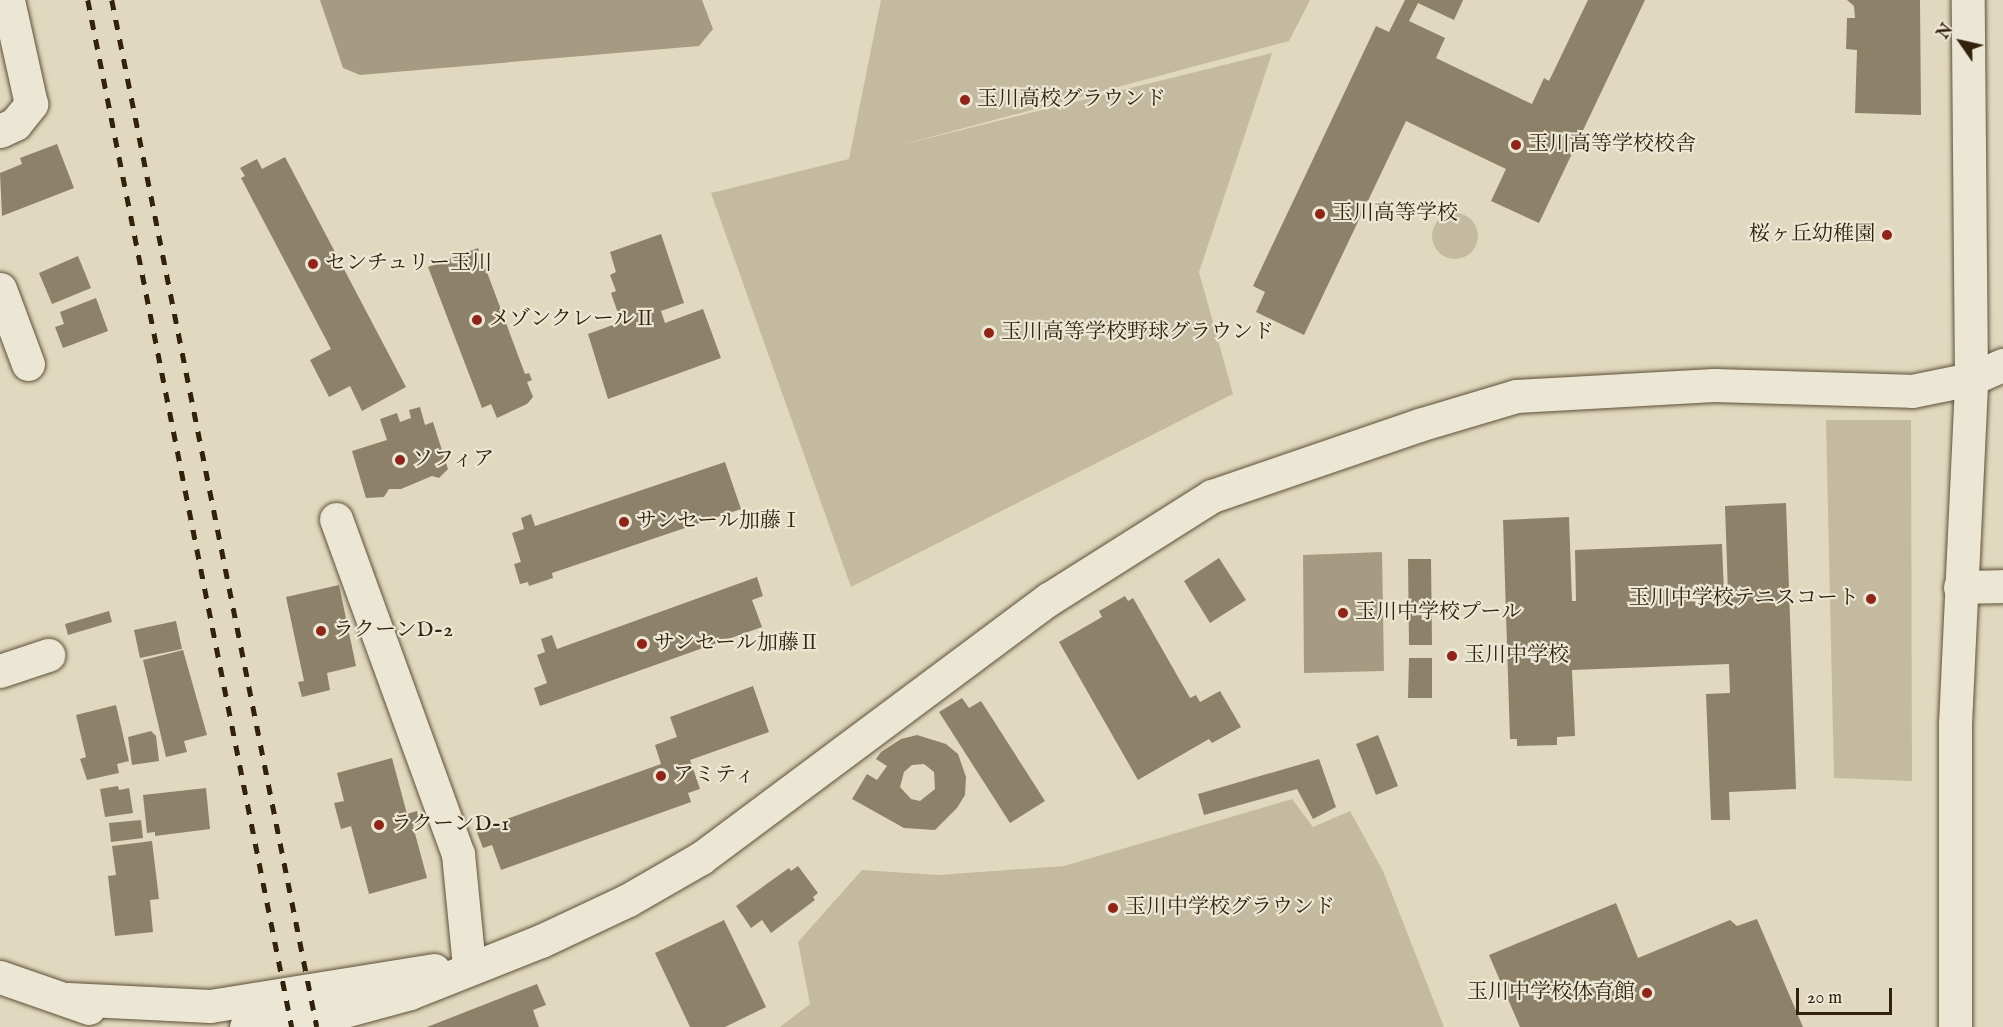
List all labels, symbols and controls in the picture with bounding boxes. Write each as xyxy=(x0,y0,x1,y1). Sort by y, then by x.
north arrow xyxy=(1931,12,1991,72)
text: N xyxy=(1934,21,1958,43)
place label: 玉川高校グラウンド xyxy=(977,87,1166,113)
marker: 玉川高校グラウンド xyxy=(958,93,972,107)
place label: 玉川高等学校校舎 xyxy=(1528,132,1696,158)
marker: 玉川高等学校校舎 xyxy=(1509,138,1523,152)
place label: 玉川高等学校 xyxy=(1332,201,1458,227)
marker: 玉川高等学校 xyxy=(1313,207,1327,221)
place label: 桜ヶ丘幼稚園 xyxy=(1749,222,1875,248)
marker: 桜ヶ丘幼稚園 xyxy=(1880,228,1894,242)
place label: センチュリー玉川 xyxy=(325,251,493,277)
marker: センチュリー玉川 xyxy=(306,257,320,271)
place label: メゾンクレールⅡ xyxy=(489,307,657,333)
marker: メゾンクレールⅡ xyxy=(470,313,484,327)
place label: 玉川高等学校野球グラウンド xyxy=(1001,320,1274,346)
marker: 玉川高等学校野球グラウンド xyxy=(982,326,996,340)
place label: ソフィア xyxy=(412,447,496,473)
marker: ソフィア xyxy=(393,453,407,467)
place label: サンセール加藤Ⅰ xyxy=(636,509,803,535)
marker: サンセール加藤Ⅰ xyxy=(617,515,631,529)
place label: 玉川中学校テニスコート xyxy=(1628,586,1859,612)
marker: 玉川中学校テニスコート xyxy=(1864,592,1878,606)
place label: 玉川中学校プール xyxy=(1355,600,1522,626)
marker: 玉川中学校プール xyxy=(1336,606,1350,620)
place label: ラクーンD-2 xyxy=(333,618,453,644)
marker: ラクーンD-2 xyxy=(314,624,328,638)
place label: サンセール加藤Ⅱ xyxy=(654,631,821,657)
marker: サンセール加藤Ⅱ xyxy=(635,637,649,651)
place label: 玉川中学校 xyxy=(1464,643,1569,669)
marker: 玉川中学校 xyxy=(1445,649,1459,663)
place label: アミティ xyxy=(673,763,757,789)
marker: アミティ xyxy=(654,769,668,783)
place label: ラクーンD-1 xyxy=(391,812,509,838)
marker: ラクーンD-1 xyxy=(372,818,386,832)
place label: 玉川中学校グラウンド xyxy=(1125,895,1335,921)
marker: 玉川中学校グラウンド xyxy=(1106,901,1120,915)
scale bar xyxy=(1799,976,1895,1014)
place label: 玉川中学校体育館 xyxy=(1467,980,1635,1006)
marker: 玉川中学校体育館 xyxy=(1640,986,1654,1000)
text: 20 m xyxy=(1807,987,1842,1010)

